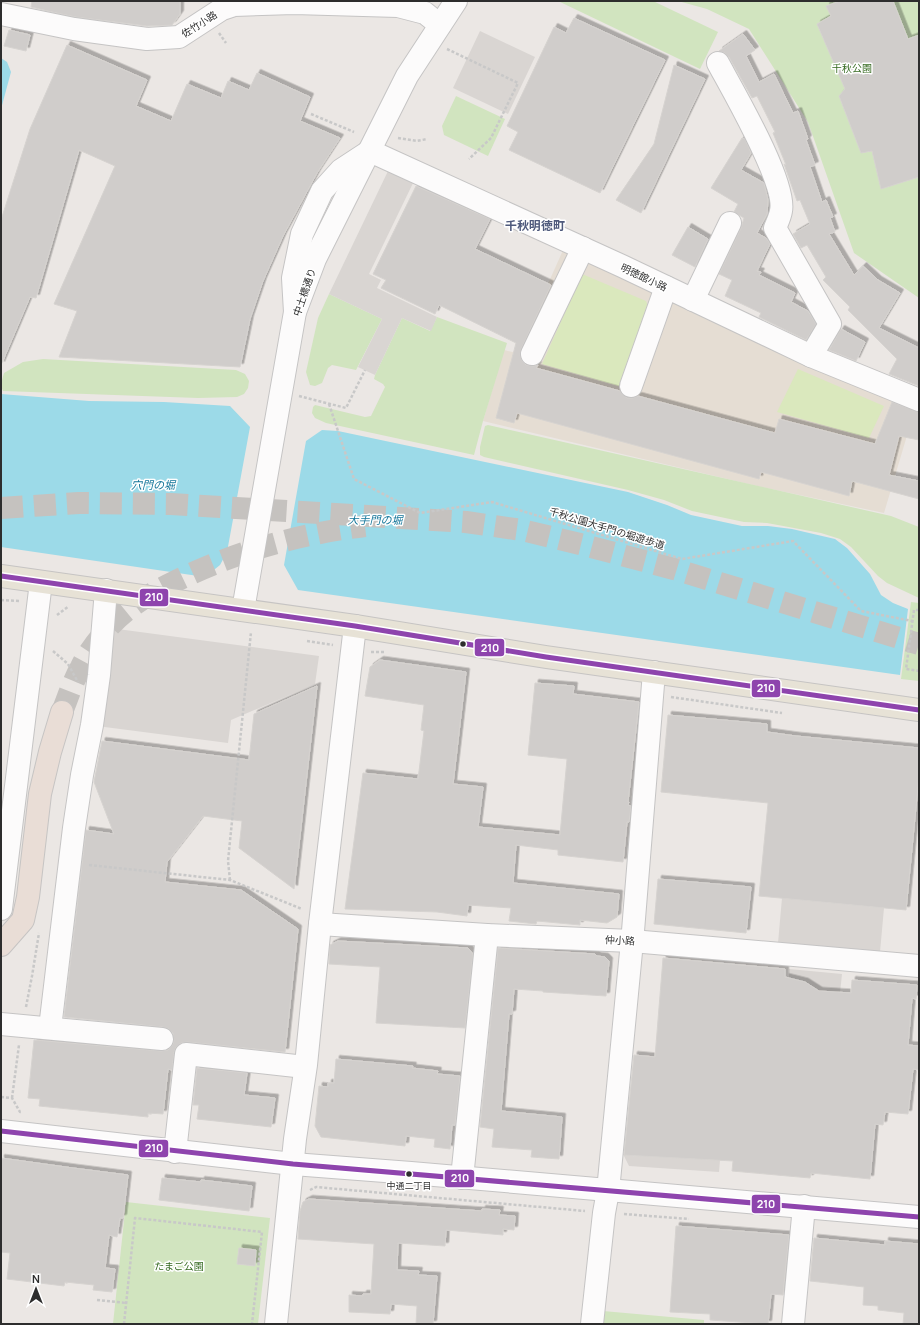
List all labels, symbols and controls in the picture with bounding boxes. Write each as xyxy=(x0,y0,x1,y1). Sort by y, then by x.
street label: 佐竹小路 xyxy=(178,7,220,41)
park label: 千秋公園 xyxy=(832,61,872,75)
district label: 千秋明徳町 xyxy=(505,217,565,234)
street label: 明徳館小路 xyxy=(618,260,670,294)
street label: 中土橋通り xyxy=(289,266,319,318)
water label: 穴門の堀 xyxy=(131,477,177,492)
street label: 千秋公園大手門の堀遊歩道 xyxy=(548,504,666,552)
water label: 大手門の堀 xyxy=(348,512,404,527)
line badge: 210 xyxy=(139,588,169,607)
text: 210 xyxy=(145,589,163,604)
line badge: 210 xyxy=(474,638,505,657)
unlabelled marker xyxy=(458,639,468,649)
text: 210 xyxy=(481,640,499,655)
line badge: 210 xyxy=(751,679,781,698)
text: 210 xyxy=(757,680,775,695)
street label: 仲小路 xyxy=(605,932,635,948)
line badge: 210 xyxy=(138,1139,169,1158)
text: 210 xyxy=(145,1140,163,1155)
marker: 中通二丁目 xyxy=(404,1169,414,1179)
line badge: 210 xyxy=(444,1169,475,1188)
text: 210 xyxy=(451,1170,469,1185)
place label: 中通二丁目 xyxy=(386,1179,432,1192)
line badge: 210 xyxy=(751,1194,781,1214)
text: 210 xyxy=(757,1196,775,1211)
park label: たまご公園 xyxy=(154,1259,204,1273)
north arrow xyxy=(16,1269,56,1309)
text: N xyxy=(32,1271,40,1286)

